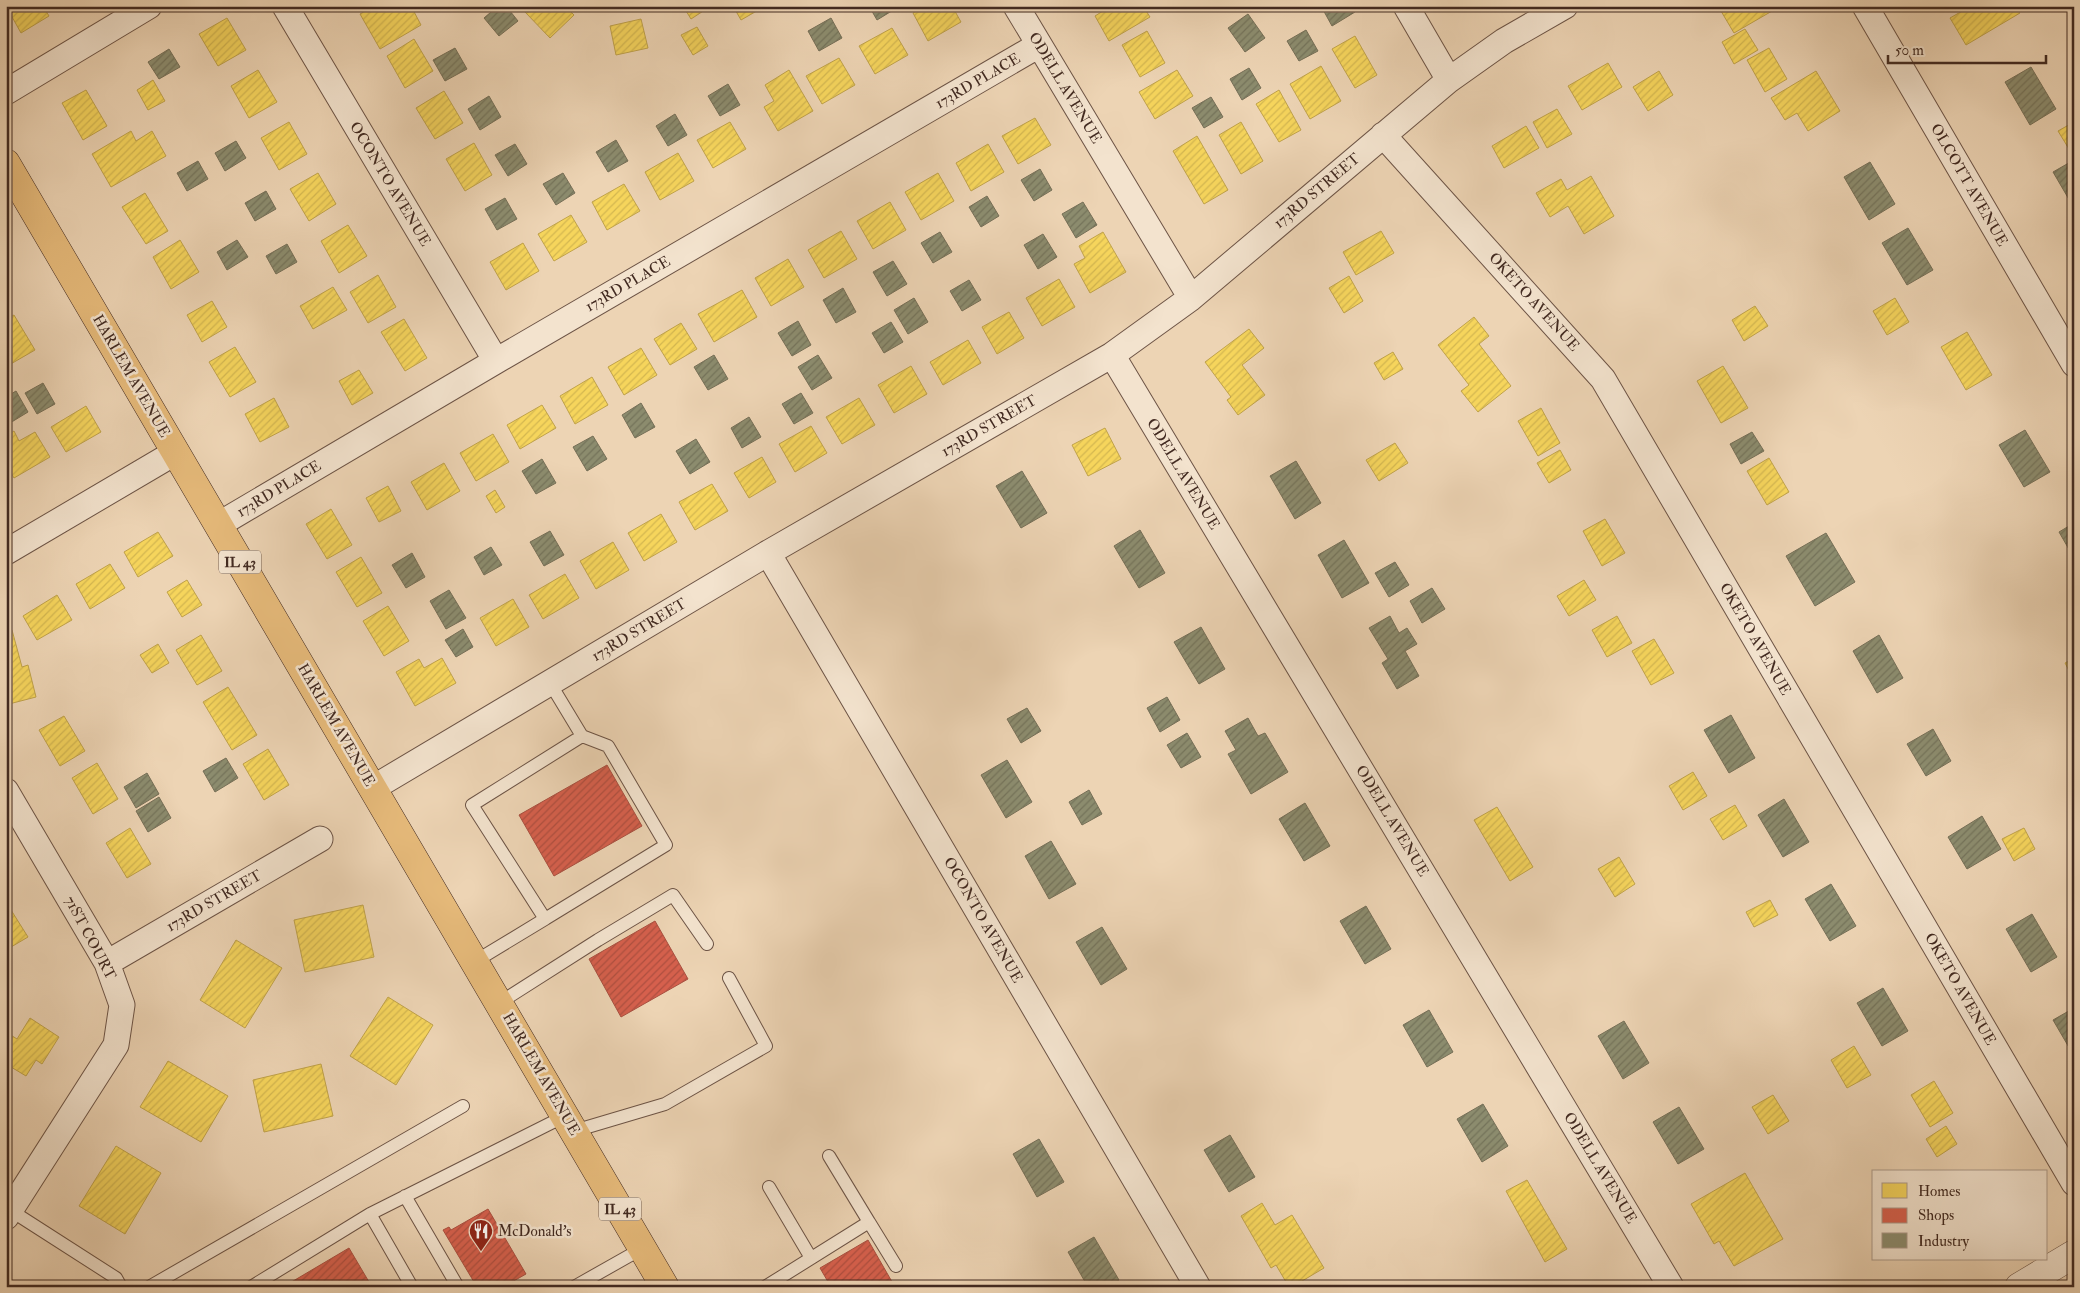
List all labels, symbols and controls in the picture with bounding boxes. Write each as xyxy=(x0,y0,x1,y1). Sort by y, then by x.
street label: ODELL AVENUE xyxy=(1024,29,1106,147)
scale bar xyxy=(1888,32,2045,64)
text: 50 m xyxy=(1895,41,1924,60)
street label: 173RD PLACE xyxy=(932,49,1024,113)
street label: OCONTO AVENUE xyxy=(345,118,435,250)
street label: OLCOTT AVENUE xyxy=(1926,120,2012,250)
street label: 173RD STREET xyxy=(1270,149,1364,233)
street label: OKETO AVENUE xyxy=(1485,249,1584,356)
street label: 173RD PLACE xyxy=(582,252,674,316)
street label: HARLEM AVENUE xyxy=(88,311,174,441)
street label: 173RD STREET xyxy=(938,391,1040,461)
street label: ODELL AVENUE xyxy=(1142,415,1224,533)
street label: 173RD PLACE xyxy=(233,456,325,522)
road number: IL 43 xyxy=(219,550,261,574)
street label: OKETO AVENUE xyxy=(1715,579,1795,699)
street label: 173RD STREET xyxy=(588,594,690,666)
street label: HARLEM AVENUE xyxy=(293,660,379,790)
street label: ODELL AVENUE xyxy=(1351,762,1433,880)
street label: OCONTO AVENUE xyxy=(939,854,1027,986)
street label: 173RD STREET xyxy=(163,866,265,936)
street label: 71ST COURT xyxy=(60,893,120,983)
street label: OKETO AVENUE xyxy=(1920,929,2000,1049)
street label: HARLEM AVENUE xyxy=(498,1009,584,1139)
street label: ODELL AVENUE xyxy=(1559,1109,1641,1227)
legend xyxy=(1872,1170,2048,1260)
text: Homes xyxy=(1918,1182,1960,1201)
road number: IL 43 xyxy=(599,1198,641,1220)
text: Shops xyxy=(1918,1206,1954,1226)
restaurant icon: McDonald's xyxy=(468,1218,494,1252)
place label: McDonald's xyxy=(498,1222,571,1241)
text: Industry xyxy=(1918,1232,1969,1251)

